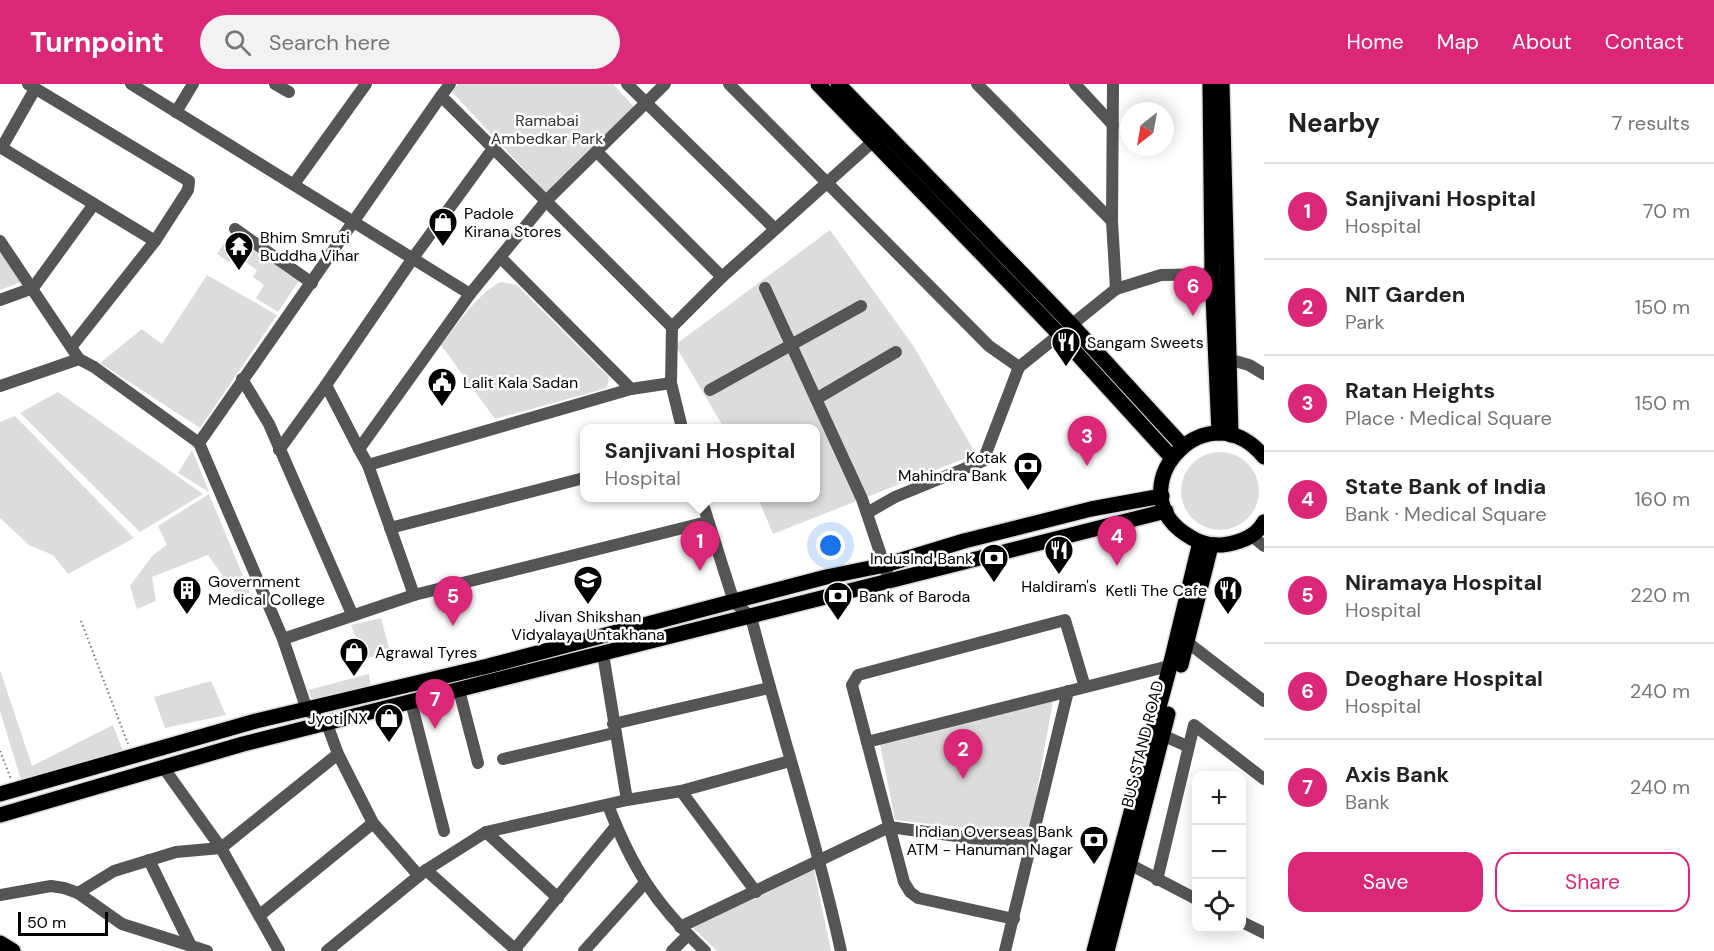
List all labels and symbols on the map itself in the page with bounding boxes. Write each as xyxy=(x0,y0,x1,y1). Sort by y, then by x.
north arrow xyxy=(1120,102,1174,156)
park label: Ramabai Ambedkar Park xyxy=(491,110,603,149)
place label: Padole Kirana Stores xyxy=(464,203,562,242)
shop icon: Padole Kirana Stores xyxy=(427,206,459,248)
place label: Bhim Smruti Buddha Vihar xyxy=(260,227,359,266)
temple icon: Bhim Smruti Buddha Vihar xyxy=(223,230,255,272)
pin: 6 xyxy=(1174,266,1212,316)
restaurant icon: Sangam Sweets xyxy=(1050,326,1082,368)
place label: Sangam Sweets xyxy=(1087,332,1204,353)
public building icon: Lalit Kala Sadan xyxy=(426,366,458,408)
place label: Lalit Kala Sadan xyxy=(463,372,578,393)
pin: 3 xyxy=(1068,416,1106,466)
place label: Kotak Mahindra Bank xyxy=(898,447,1007,486)
bank icon: Kotak Mahindra Bank xyxy=(1012,450,1044,492)
pin: 4 xyxy=(1098,516,1136,566)
pin: 1 xyxy=(680,522,720,571)
your location xyxy=(816,531,845,560)
restaurant icon: Haldiram's xyxy=(1043,534,1075,576)
bank icon: IndusInd Bank xyxy=(978,542,1010,584)
place label: IndusInd Bank xyxy=(870,548,973,569)
school or university icon: Jivan Shikshan Vidyalaya Untakhana xyxy=(572,564,604,606)
place label: Government Medical College xyxy=(208,571,325,610)
building icon: Government Medical College xyxy=(171,574,203,616)
restaurant icon: Ketli The Cafe xyxy=(1212,574,1244,616)
pin: 5 xyxy=(434,576,472,626)
place label: Haldiram's xyxy=(1021,576,1097,597)
bank icon: Bank of Baroda xyxy=(822,580,854,622)
place label: Ketli The Cafe xyxy=(1106,580,1207,601)
place label: Bank of Baroda xyxy=(859,586,970,607)
place label: Jivan Shikshan Vidyalaya Untakhana xyxy=(511,606,665,645)
shop icon: Agrawal Tyres xyxy=(338,636,370,678)
place label: Agrawal Tyres xyxy=(375,642,477,663)
street label: BUS STAND ROAD xyxy=(1117,678,1168,810)
pin: 7 xyxy=(416,680,454,729)
shop icon: Jyoti NX xyxy=(373,702,405,744)
place label: Jyoti NX xyxy=(308,708,368,729)
pin: 2 xyxy=(944,730,982,779)
place label: Indian Overseas Bank ATM - Hanuman Nagar xyxy=(906,821,1073,860)
bank icon: Indian Overseas Bank ATM - Hanuman Nagar xyxy=(1078,824,1110,866)
scale bar xyxy=(18,909,108,936)

